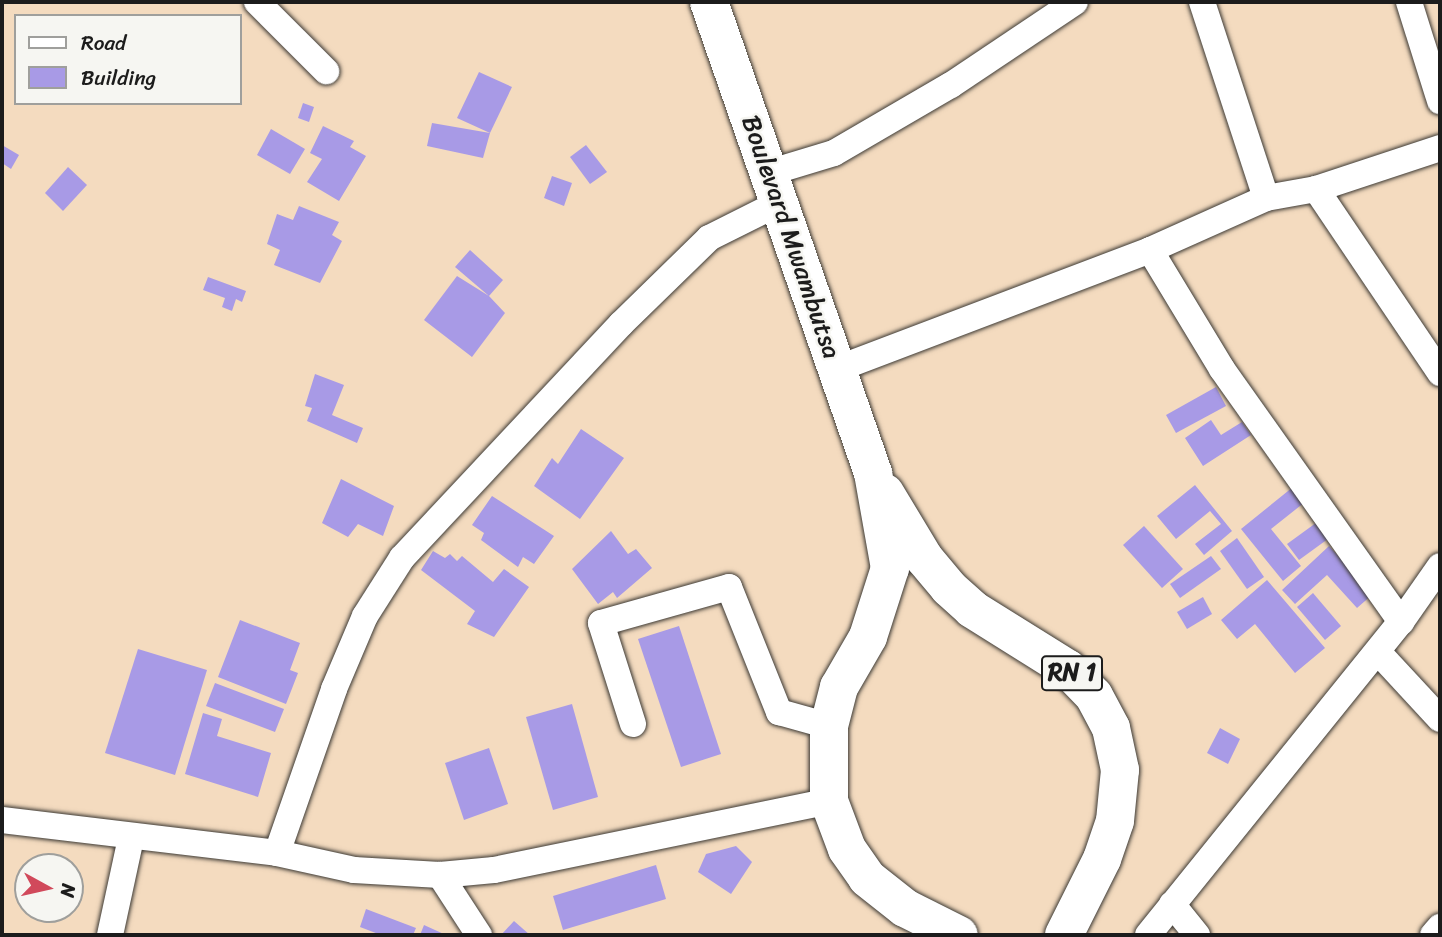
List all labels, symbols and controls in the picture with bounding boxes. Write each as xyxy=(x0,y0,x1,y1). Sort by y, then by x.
legend xyxy=(14,14,242,105)
text: Road xyxy=(81,24,126,62)
text: Building xyxy=(81,59,156,97)
street label: Boulevard Mwambutsa xyxy=(735,111,847,363)
road number: RN 1 xyxy=(1040,652,1104,694)
north arrow xyxy=(14,853,84,923)
text: N xyxy=(51,882,86,900)

